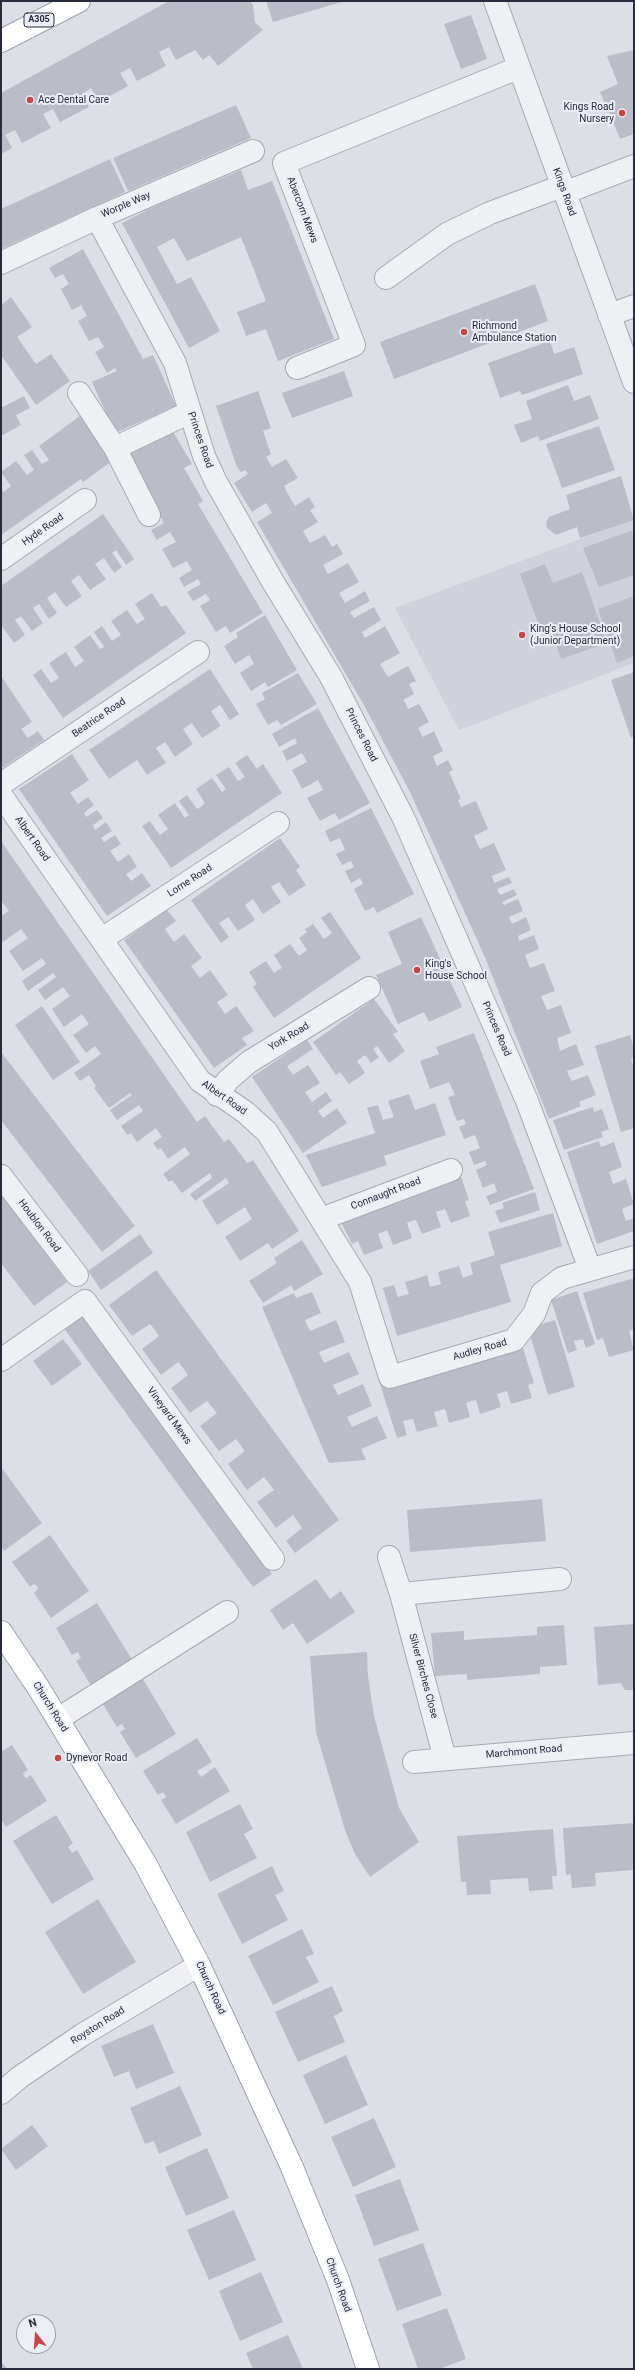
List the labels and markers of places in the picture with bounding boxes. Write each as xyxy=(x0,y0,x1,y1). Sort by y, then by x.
place label: Ace Dental Care xyxy=(38,94,109,106)
marker: Ace Dental Care xyxy=(25,95,35,105)
place label: Kings Road Nursery xyxy=(564,101,614,124)
marker: Kings Road Nursery xyxy=(617,108,627,118)
place label: Richmond Ambulance Station xyxy=(472,320,556,344)
marker: Richmond Ambulance Station xyxy=(459,327,469,337)
place label: King's House School (Junior Department) xyxy=(530,623,621,646)
marker: King's House School (Junior Department) xyxy=(517,630,527,640)
place label: King's House School xyxy=(425,958,487,982)
marker: King's House School xyxy=(412,965,422,975)
place label: Dynevor Road xyxy=(66,1752,127,1764)
marker: Dynevor Road xyxy=(53,1753,63,1763)

